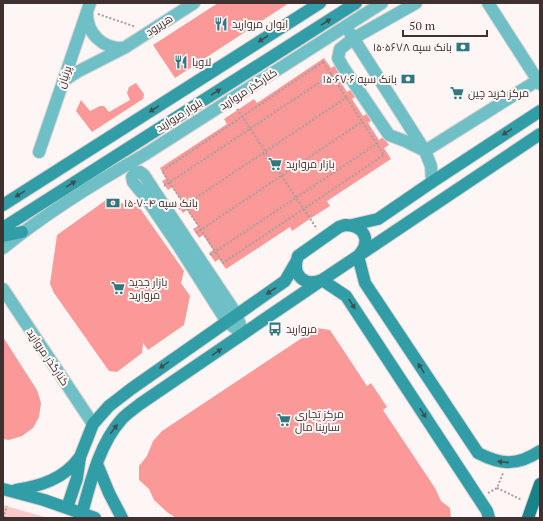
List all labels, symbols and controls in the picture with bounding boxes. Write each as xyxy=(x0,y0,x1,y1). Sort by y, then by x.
street label: هریرود xyxy=(143,11,175,39)
scale bar xyxy=(403,12,487,38)
restaurant icon: ایوان مروارید xyxy=(213,16,229,32)
place label: ایوان مروارید xyxy=(232,17,288,31)
one-way arrow xyxy=(321,18,331,26)
text: 50 m xyxy=(409,18,436,33)
one-way arrow xyxy=(258,35,268,43)
bank icon: بانک سپه ۱۵۰۵۶۷۸ xyxy=(455,39,471,55)
place label: بانک سپه ۱۵۰۵۶۷۸ xyxy=(373,40,452,54)
restaurant icon: لاویا xyxy=(173,54,189,70)
place label: لاویا xyxy=(192,55,211,69)
street label: پرنیان xyxy=(54,64,74,90)
street label: کنارگذر مروارید xyxy=(216,65,280,113)
bank icon: بانک سپه ۱۵۰۶۷۰۶ xyxy=(400,71,416,87)
place label: بانک سپه ۱۵۰۶۷۰۶ xyxy=(323,72,397,86)
supermarket icon: مرکز خرید چین xyxy=(449,85,465,101)
place label: مرکز خرید چین xyxy=(468,86,529,100)
one-way arrow xyxy=(210,88,222,95)
street label: بلوار مروارید xyxy=(153,95,205,135)
one-way arrow xyxy=(149,105,159,113)
one-way arrow xyxy=(502,128,512,136)
supermarket icon: بازار مروارید xyxy=(267,156,283,172)
place label: بازار مروارید xyxy=(286,157,335,171)
one-way arrow xyxy=(66,180,76,188)
one-way arrow xyxy=(15,190,26,198)
bank icon: بانک سپه ۱۵۰۷۰۰۴ xyxy=(105,195,121,211)
place label: بانک سپه ۱۵۰۷۰۰۴ xyxy=(124,196,198,210)
place label: بازار جدید مروارید xyxy=(129,275,167,302)
supermarket icon: بازار جدید مروارید xyxy=(110,280,126,296)
one-way arrow xyxy=(266,287,276,295)
one-way arrow xyxy=(348,299,356,310)
bus stop icon: مروارید xyxy=(267,321,283,337)
place label: مروارید xyxy=(286,322,317,336)
street label: کنارگذر مروارید xyxy=(24,326,72,388)
one-way arrow xyxy=(212,348,223,356)
one-way arrow xyxy=(159,361,169,369)
one-way arrow xyxy=(417,362,425,373)
place label: مرکز تجاری سارینا مال xyxy=(295,407,344,434)
one-way arrow xyxy=(419,408,427,418)
supermarket icon: مرکز تجاری سارینا مال xyxy=(276,412,292,428)
one-way arrow xyxy=(109,424,118,435)
one-way arrow xyxy=(497,458,509,465)

